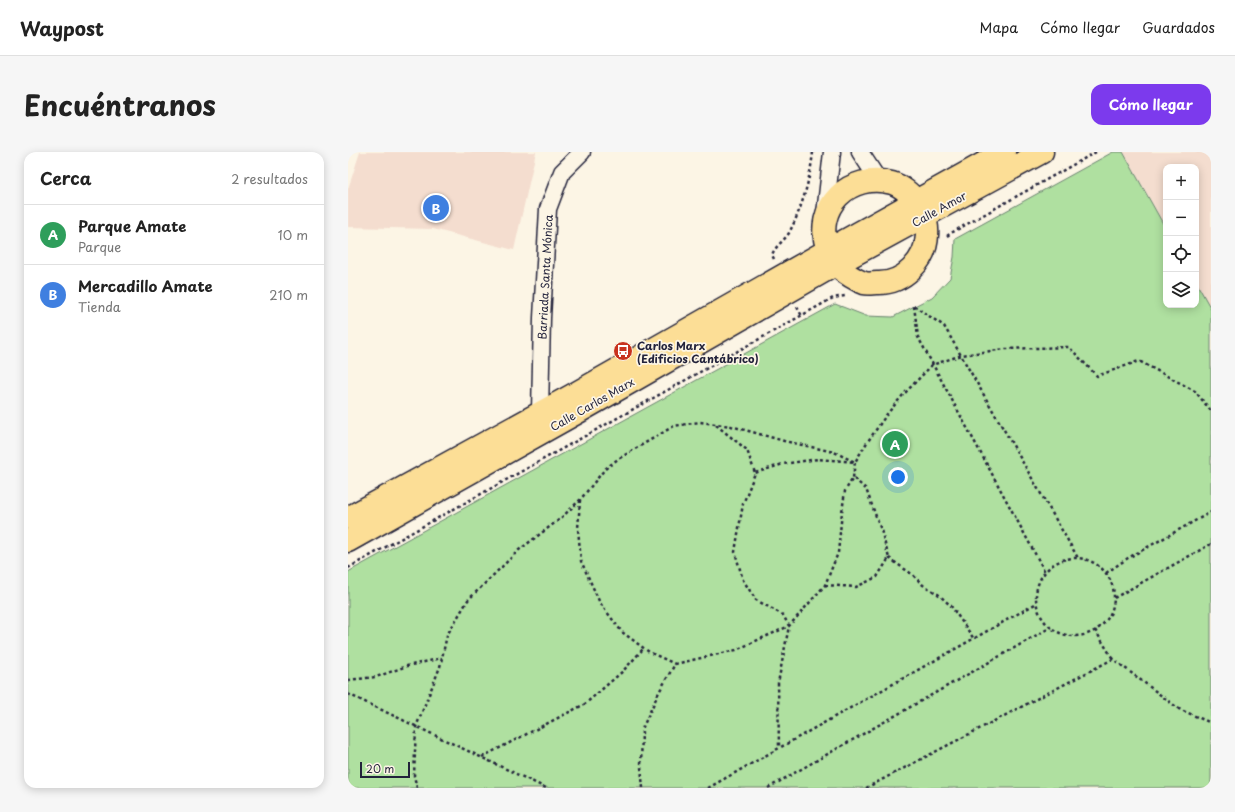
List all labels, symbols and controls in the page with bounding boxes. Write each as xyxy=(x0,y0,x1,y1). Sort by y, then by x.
text: Waypost xyxy=(20,14,104,42)
text: Mapa xyxy=(980,17,1018,38)
text: Cómo llegar xyxy=(1040,17,1120,38)
text: Guardados xyxy=(1142,17,1215,38)
text: Encuéntranos xyxy=(24,83,216,126)
button: Cómo llegar xyxy=(1091,84,1211,125)
map controls xyxy=(1163,164,1199,308)
button: + xyxy=(1163,164,1199,200)
text: Cerca xyxy=(40,165,91,191)
text: 2 resultados xyxy=(231,169,308,188)
street label: Calle Amor xyxy=(909,187,970,231)
pin: B xyxy=(423,193,449,223)
button: − xyxy=(1163,200,1199,236)
street label: Barriada Santa Mónica xyxy=(533,213,557,340)
text: Parque Amate xyxy=(78,214,186,237)
text: A xyxy=(48,225,58,244)
text: 10 m xyxy=(278,225,308,244)
button: locate xyxy=(1163,236,1199,272)
text: Parque xyxy=(78,237,121,256)
button: layers xyxy=(1163,272,1199,308)
text: Mercadillo Amate xyxy=(78,274,213,297)
text: B xyxy=(49,285,57,304)
text: 210 m xyxy=(269,285,308,304)
text: Tienda xyxy=(78,297,121,316)
place label: Carlos Marx (Edificios Cantábrico) xyxy=(637,337,759,367)
bus stop icon: Carlos Marx (Edificios Cantábrico) xyxy=(612,340,634,362)
street label: Calle Carlos Marx xyxy=(547,373,637,435)
pin: A xyxy=(882,429,908,459)
your location xyxy=(888,467,908,487)
scale bar xyxy=(360,760,410,779)
text: 20 m xyxy=(366,760,394,777)

